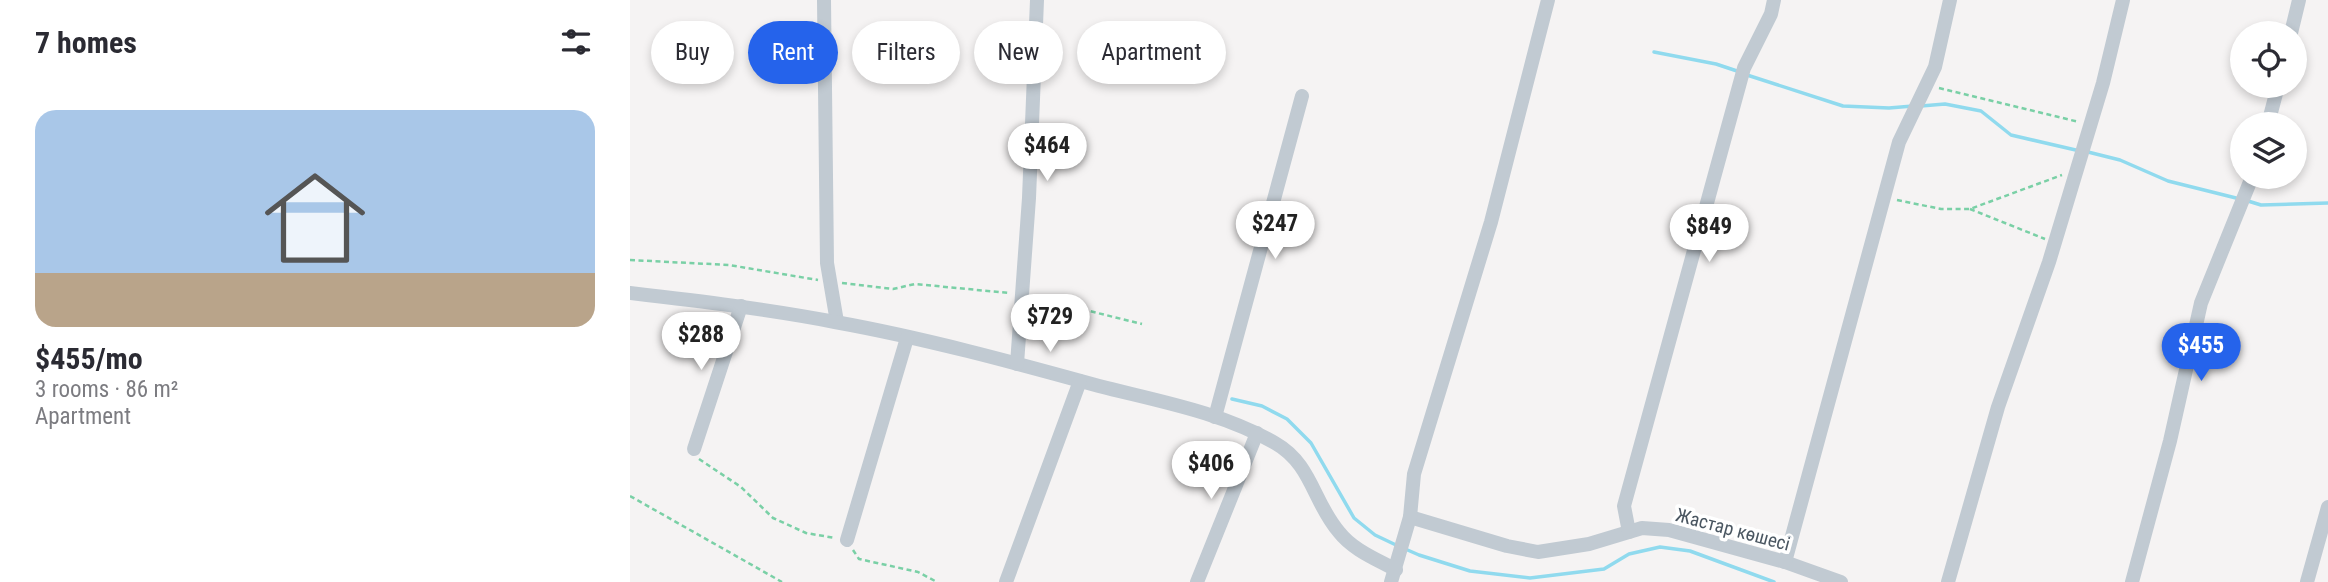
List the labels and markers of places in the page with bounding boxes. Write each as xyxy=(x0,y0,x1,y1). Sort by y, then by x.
pin: $464 xyxy=(1006,124,1088,183)
pin: $247 xyxy=(1234,202,1316,261)
pin: $849 xyxy=(1668,204,1750,264)
pin: $729 xyxy=(1009,294,1091,354)
pin: $288 xyxy=(660,312,742,372)
pin: $455 xyxy=(2160,324,2242,383)
pin: $406 xyxy=(1170,442,1252,501)

